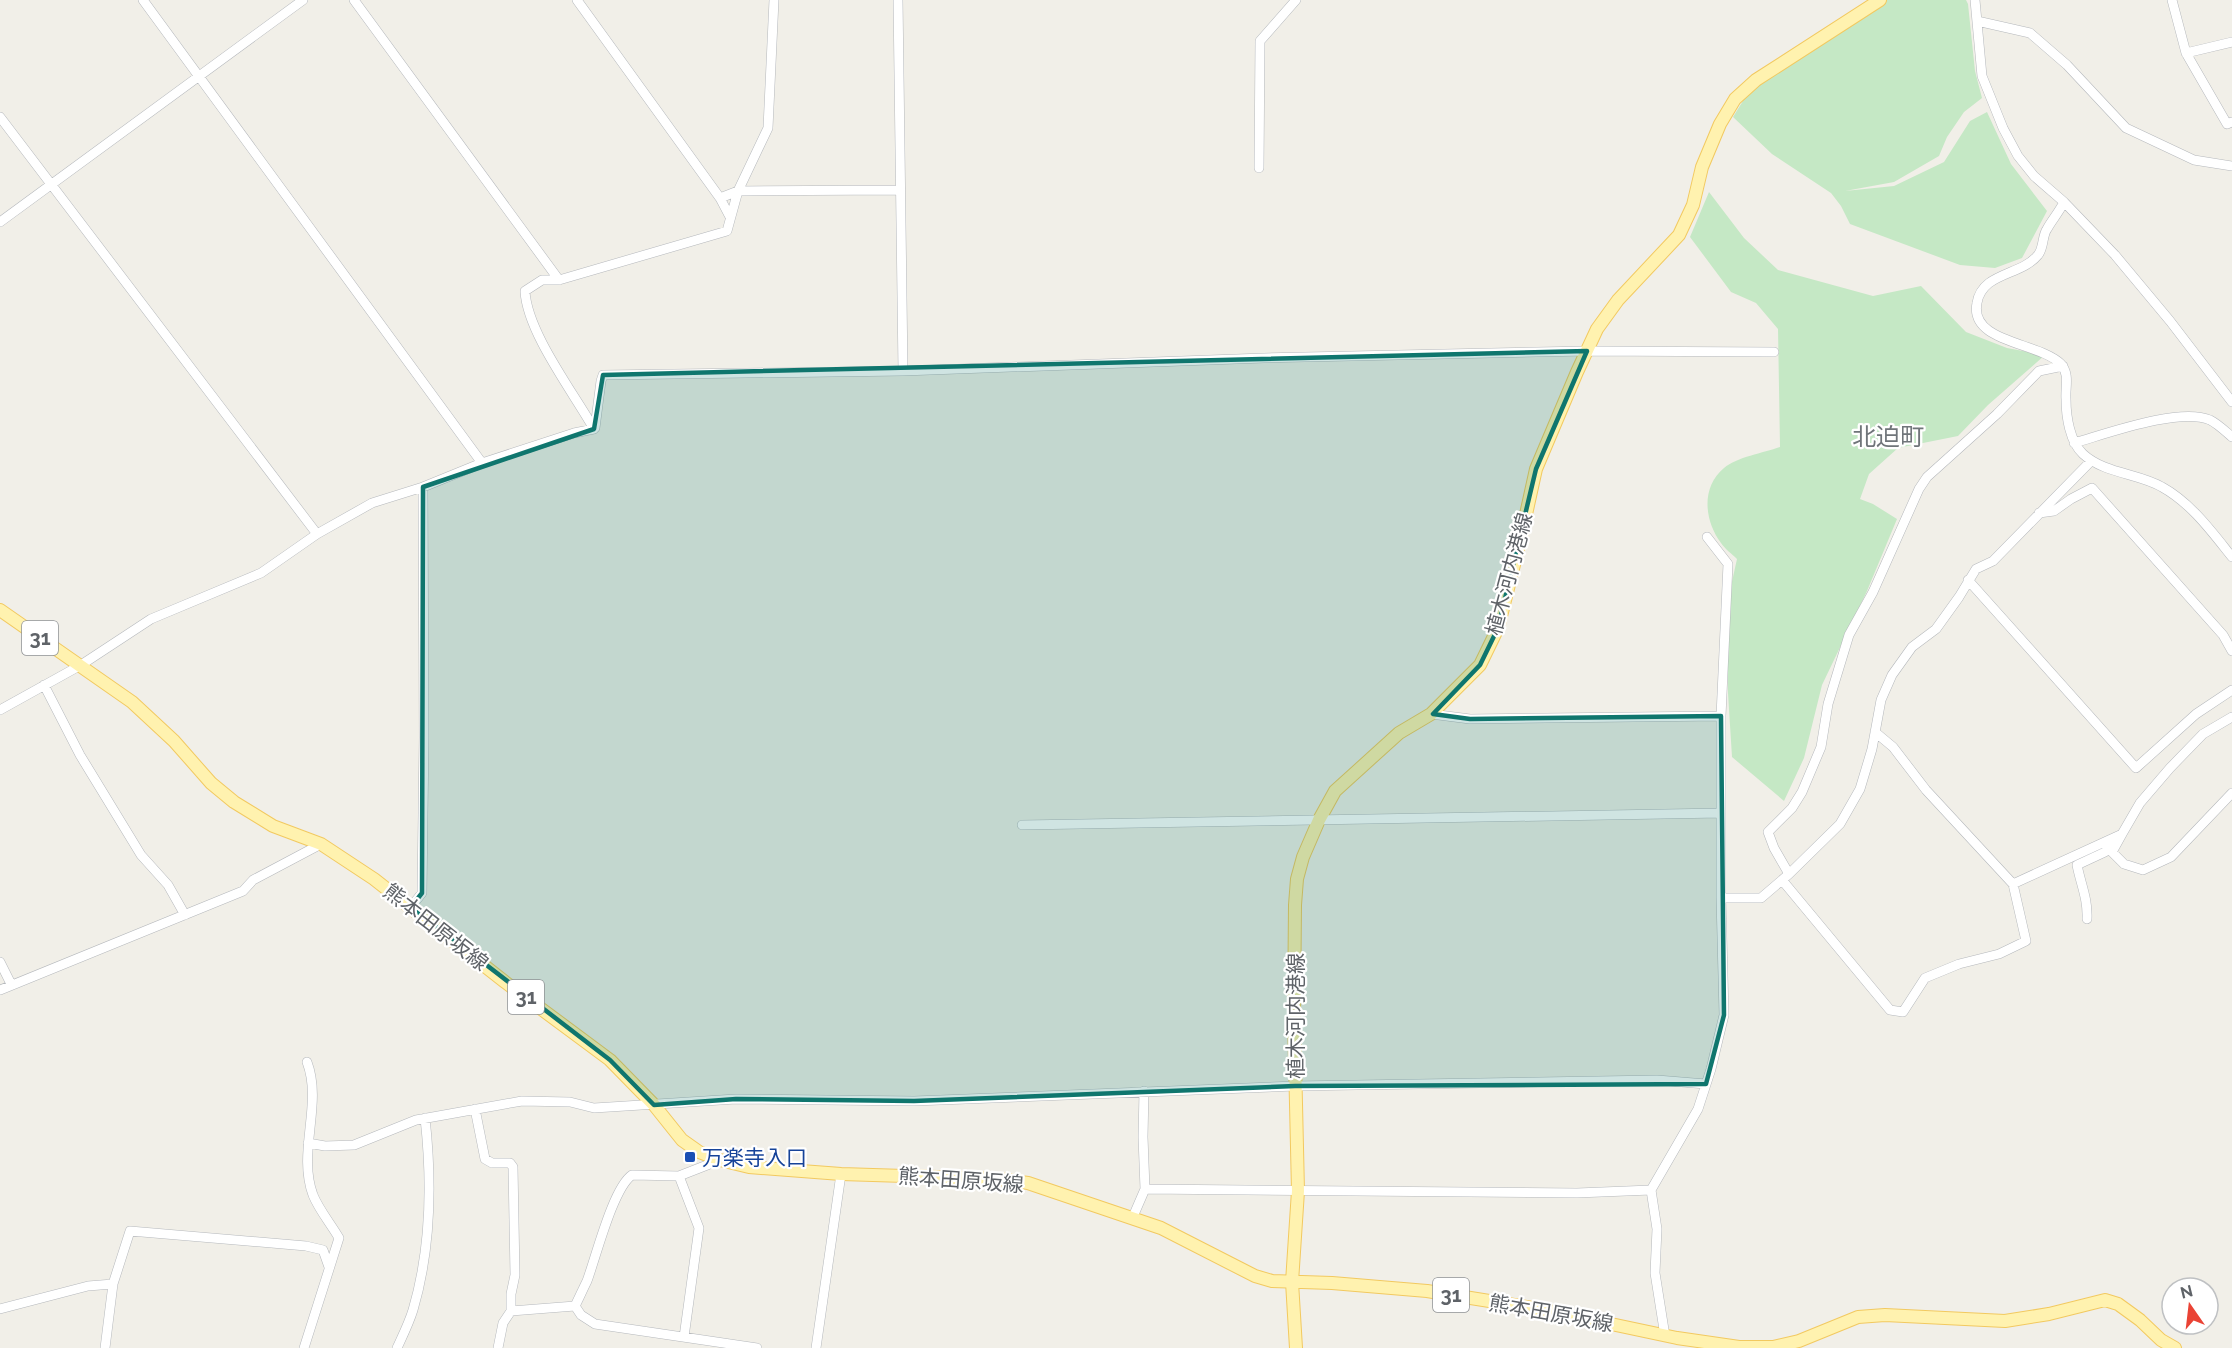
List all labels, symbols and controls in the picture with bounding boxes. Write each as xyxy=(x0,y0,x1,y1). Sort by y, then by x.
district label: 北迫町 xyxy=(1852,422,1924,451)
street label: 植木河内港線 xyxy=(1481,510,1537,638)
road number: 31 xyxy=(22,621,58,655)
street label: 熊本田原坂線 xyxy=(379,878,493,976)
street label: 植木河内港線 xyxy=(1283,953,1308,1079)
road number: 31 xyxy=(508,980,544,1014)
place label: 万楽寺入口 xyxy=(702,1145,807,1170)
marker: 万楽寺入口 xyxy=(683,1150,697,1164)
street label: 熊本田原坂線 xyxy=(897,1163,1025,1197)
north arrow xyxy=(2160,1276,2220,1336)
road number: 31 xyxy=(1433,1278,1469,1312)
text: N xyxy=(2178,1281,2195,1303)
street label: 熊本田原坂線 xyxy=(1487,1290,1615,1336)

